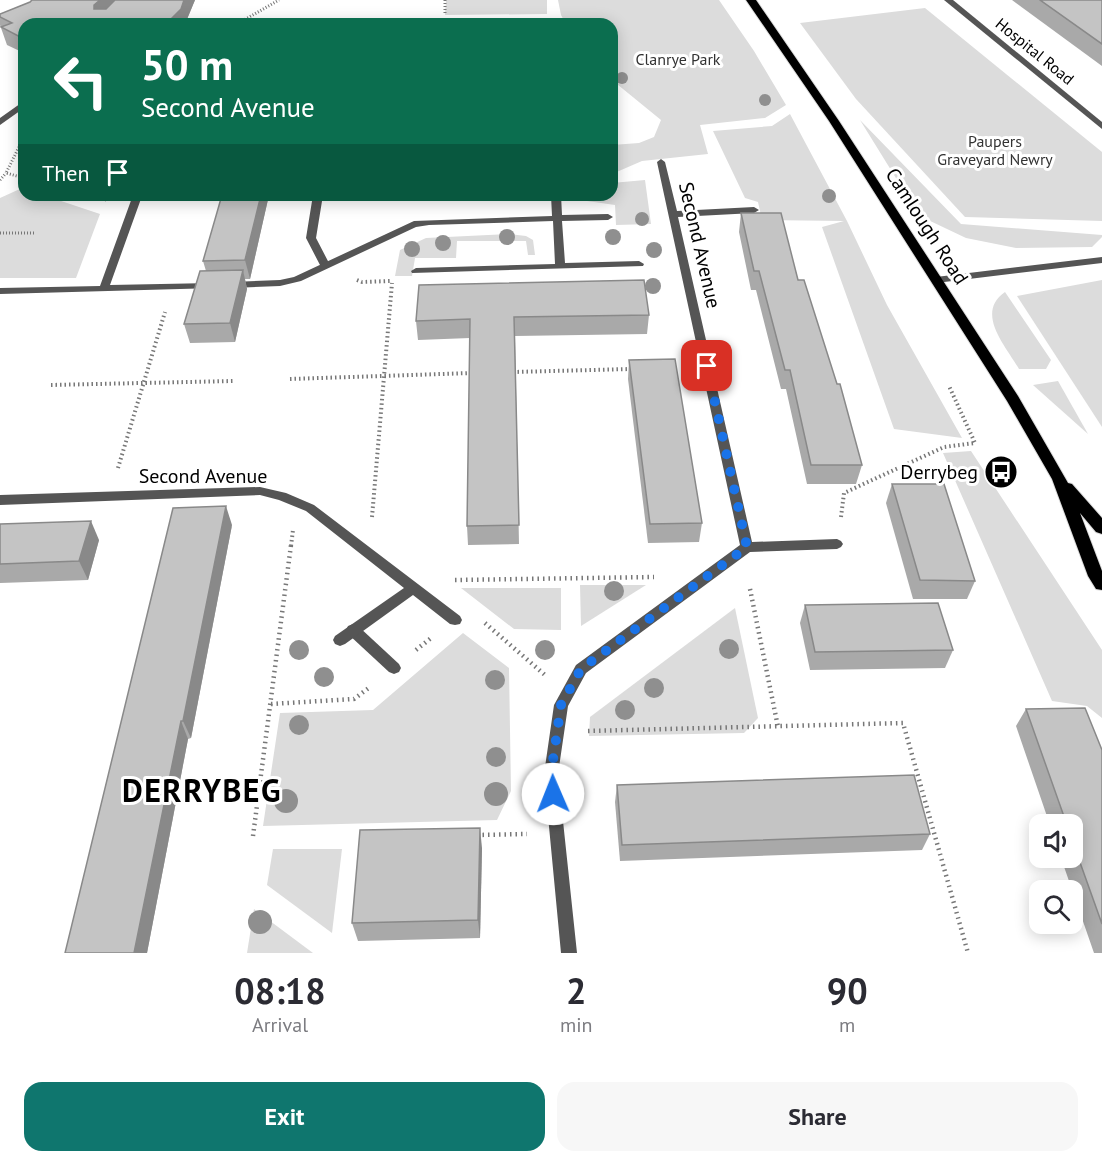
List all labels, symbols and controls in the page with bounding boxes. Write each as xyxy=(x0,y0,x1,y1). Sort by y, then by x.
street label: Hospital Road xyxy=(992,13,1078,89)
text: 50 m xyxy=(141,37,233,92)
icon: left xyxy=(42,42,120,120)
park label: Clanrye Park xyxy=(635,49,721,69)
text: Second Avenue xyxy=(141,90,315,124)
park label: Paupers Graveyard Newry xyxy=(937,131,1053,169)
icon: arrive xyxy=(101,156,134,189)
text: Then xyxy=(42,159,89,187)
street label: Camlough Road xyxy=(880,163,974,289)
street label: Second Avenue xyxy=(673,179,727,311)
pin xyxy=(681,340,732,391)
icon: arrive xyxy=(690,349,723,382)
bus stop icon: Derrybeg xyxy=(983,454,1019,490)
place label: Derrybeg xyxy=(900,459,978,485)
street label: Second Avenue xyxy=(139,463,267,489)
position arrow xyxy=(521,762,585,826)
district label: DERRYBEG xyxy=(122,769,282,811)
map controls xyxy=(1029,814,1083,934)
button: sound xyxy=(1029,814,1083,868)
button: search xyxy=(1029,880,1083,934)
text: 08:18 xyxy=(234,967,326,1014)
text: 2 xyxy=(566,967,586,1014)
text: 90 xyxy=(827,967,868,1014)
text: Arrival xyxy=(252,1012,308,1038)
text: min xyxy=(560,1012,593,1038)
text: m xyxy=(839,1012,855,1038)
button: Exit xyxy=(24,1082,545,1151)
button: Share xyxy=(557,1082,1078,1151)

